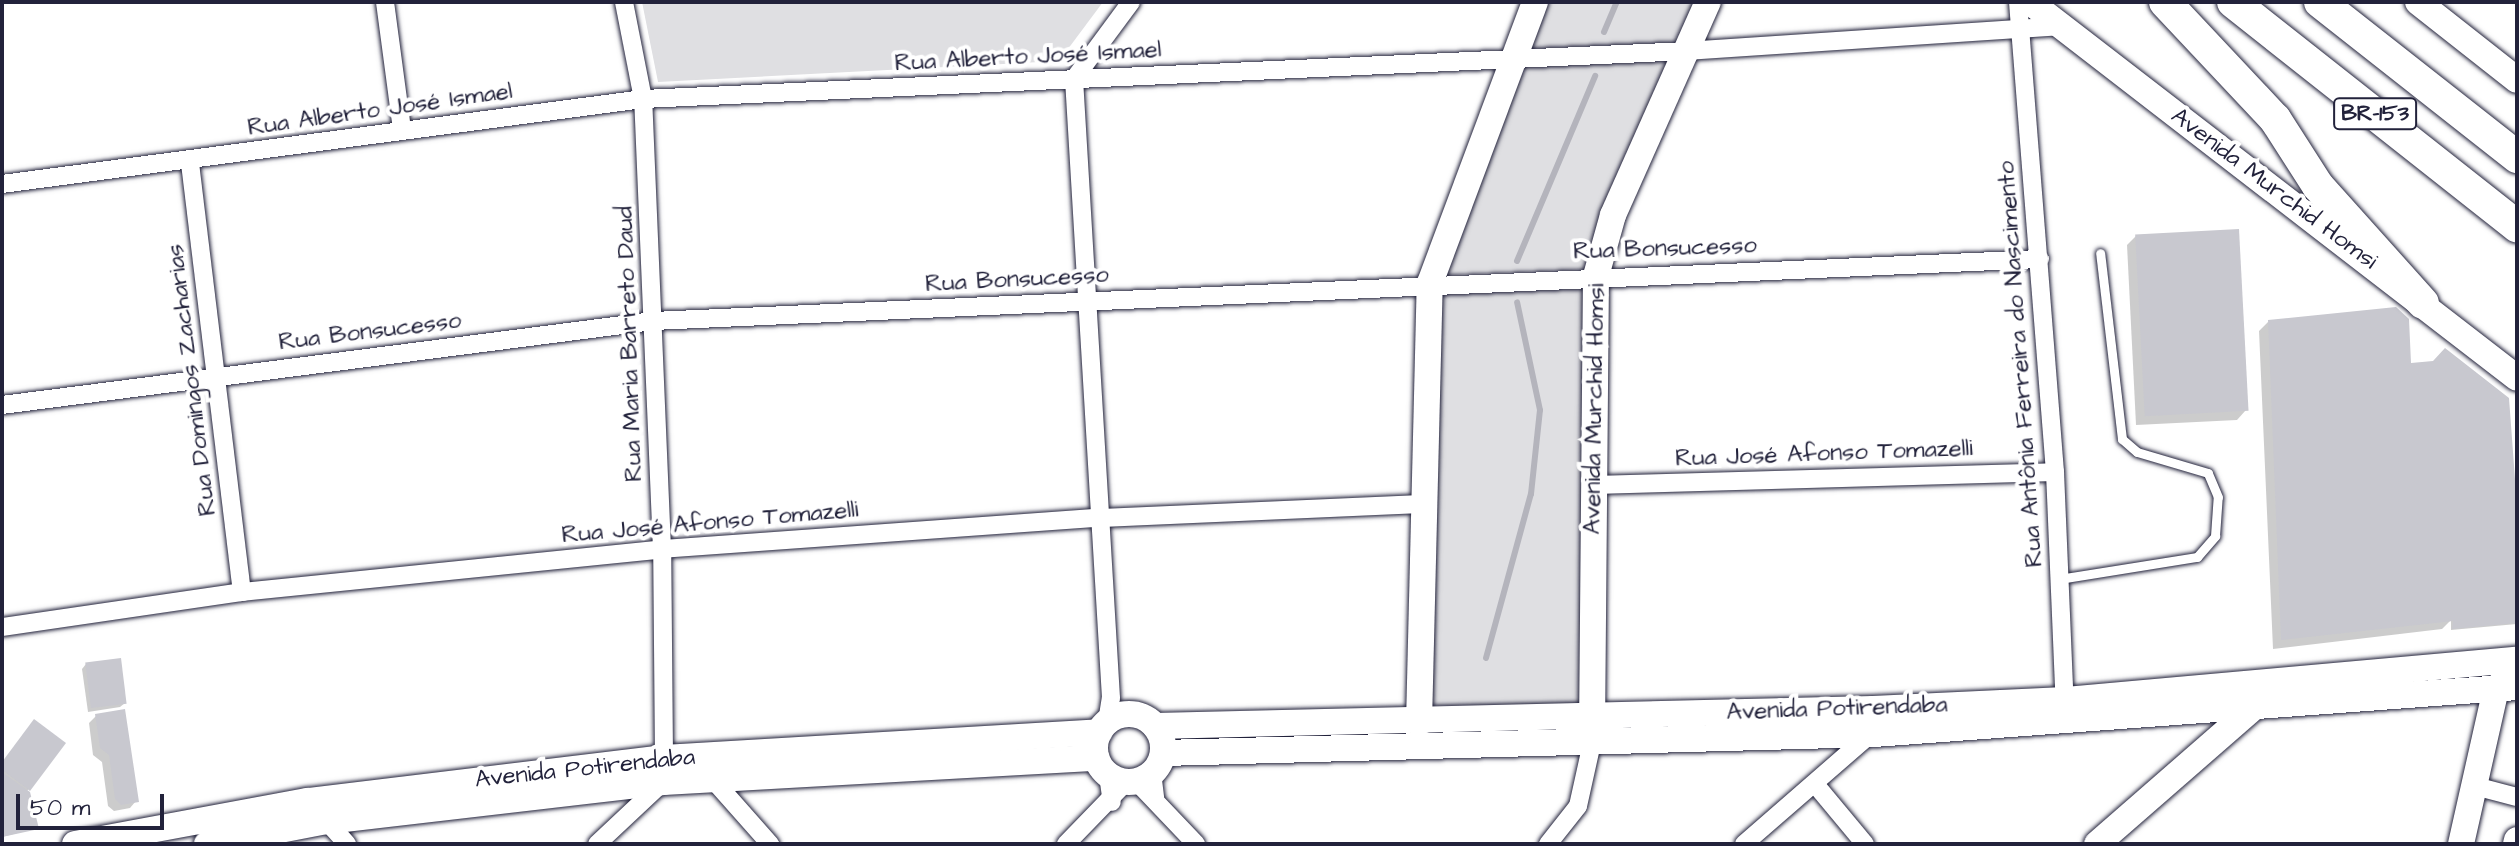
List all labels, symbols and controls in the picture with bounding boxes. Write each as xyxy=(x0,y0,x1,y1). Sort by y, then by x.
street label: Rua Alberto José Ismael xyxy=(894,36,1162,78)
street label: Rua Alberto José Ismael xyxy=(246,77,514,143)
road number: BR-153 xyxy=(2333,96,2417,132)
street label: Avenida Murchid Homsi xyxy=(2165,102,2383,276)
street label: Rua Antônia Ferreira do Nascimento xyxy=(1992,160,2050,568)
street label: Rua Maria Barreto Daud xyxy=(611,206,649,482)
street label: Rua Bonsucesso xyxy=(1573,231,1757,267)
street label: Rua Domingos Zacharias xyxy=(161,243,223,517)
street label: Rua Bonsucesso xyxy=(925,261,1109,299)
street label: Avenida Murchid Homsi xyxy=(1578,283,1612,535)
street label: Rua Bonsucesso xyxy=(277,307,463,357)
street label: Rua José Afonso Tomazelli xyxy=(1675,434,1973,474)
street label: Rua José Afonso Tomazelli xyxy=(560,496,860,550)
street label: Avenida Potirendaba xyxy=(1726,691,1948,727)
street label: Avenida Potirendaba xyxy=(474,743,696,795)
scale bar xyxy=(20,778,168,828)
text: 50 m xyxy=(30,791,90,825)

